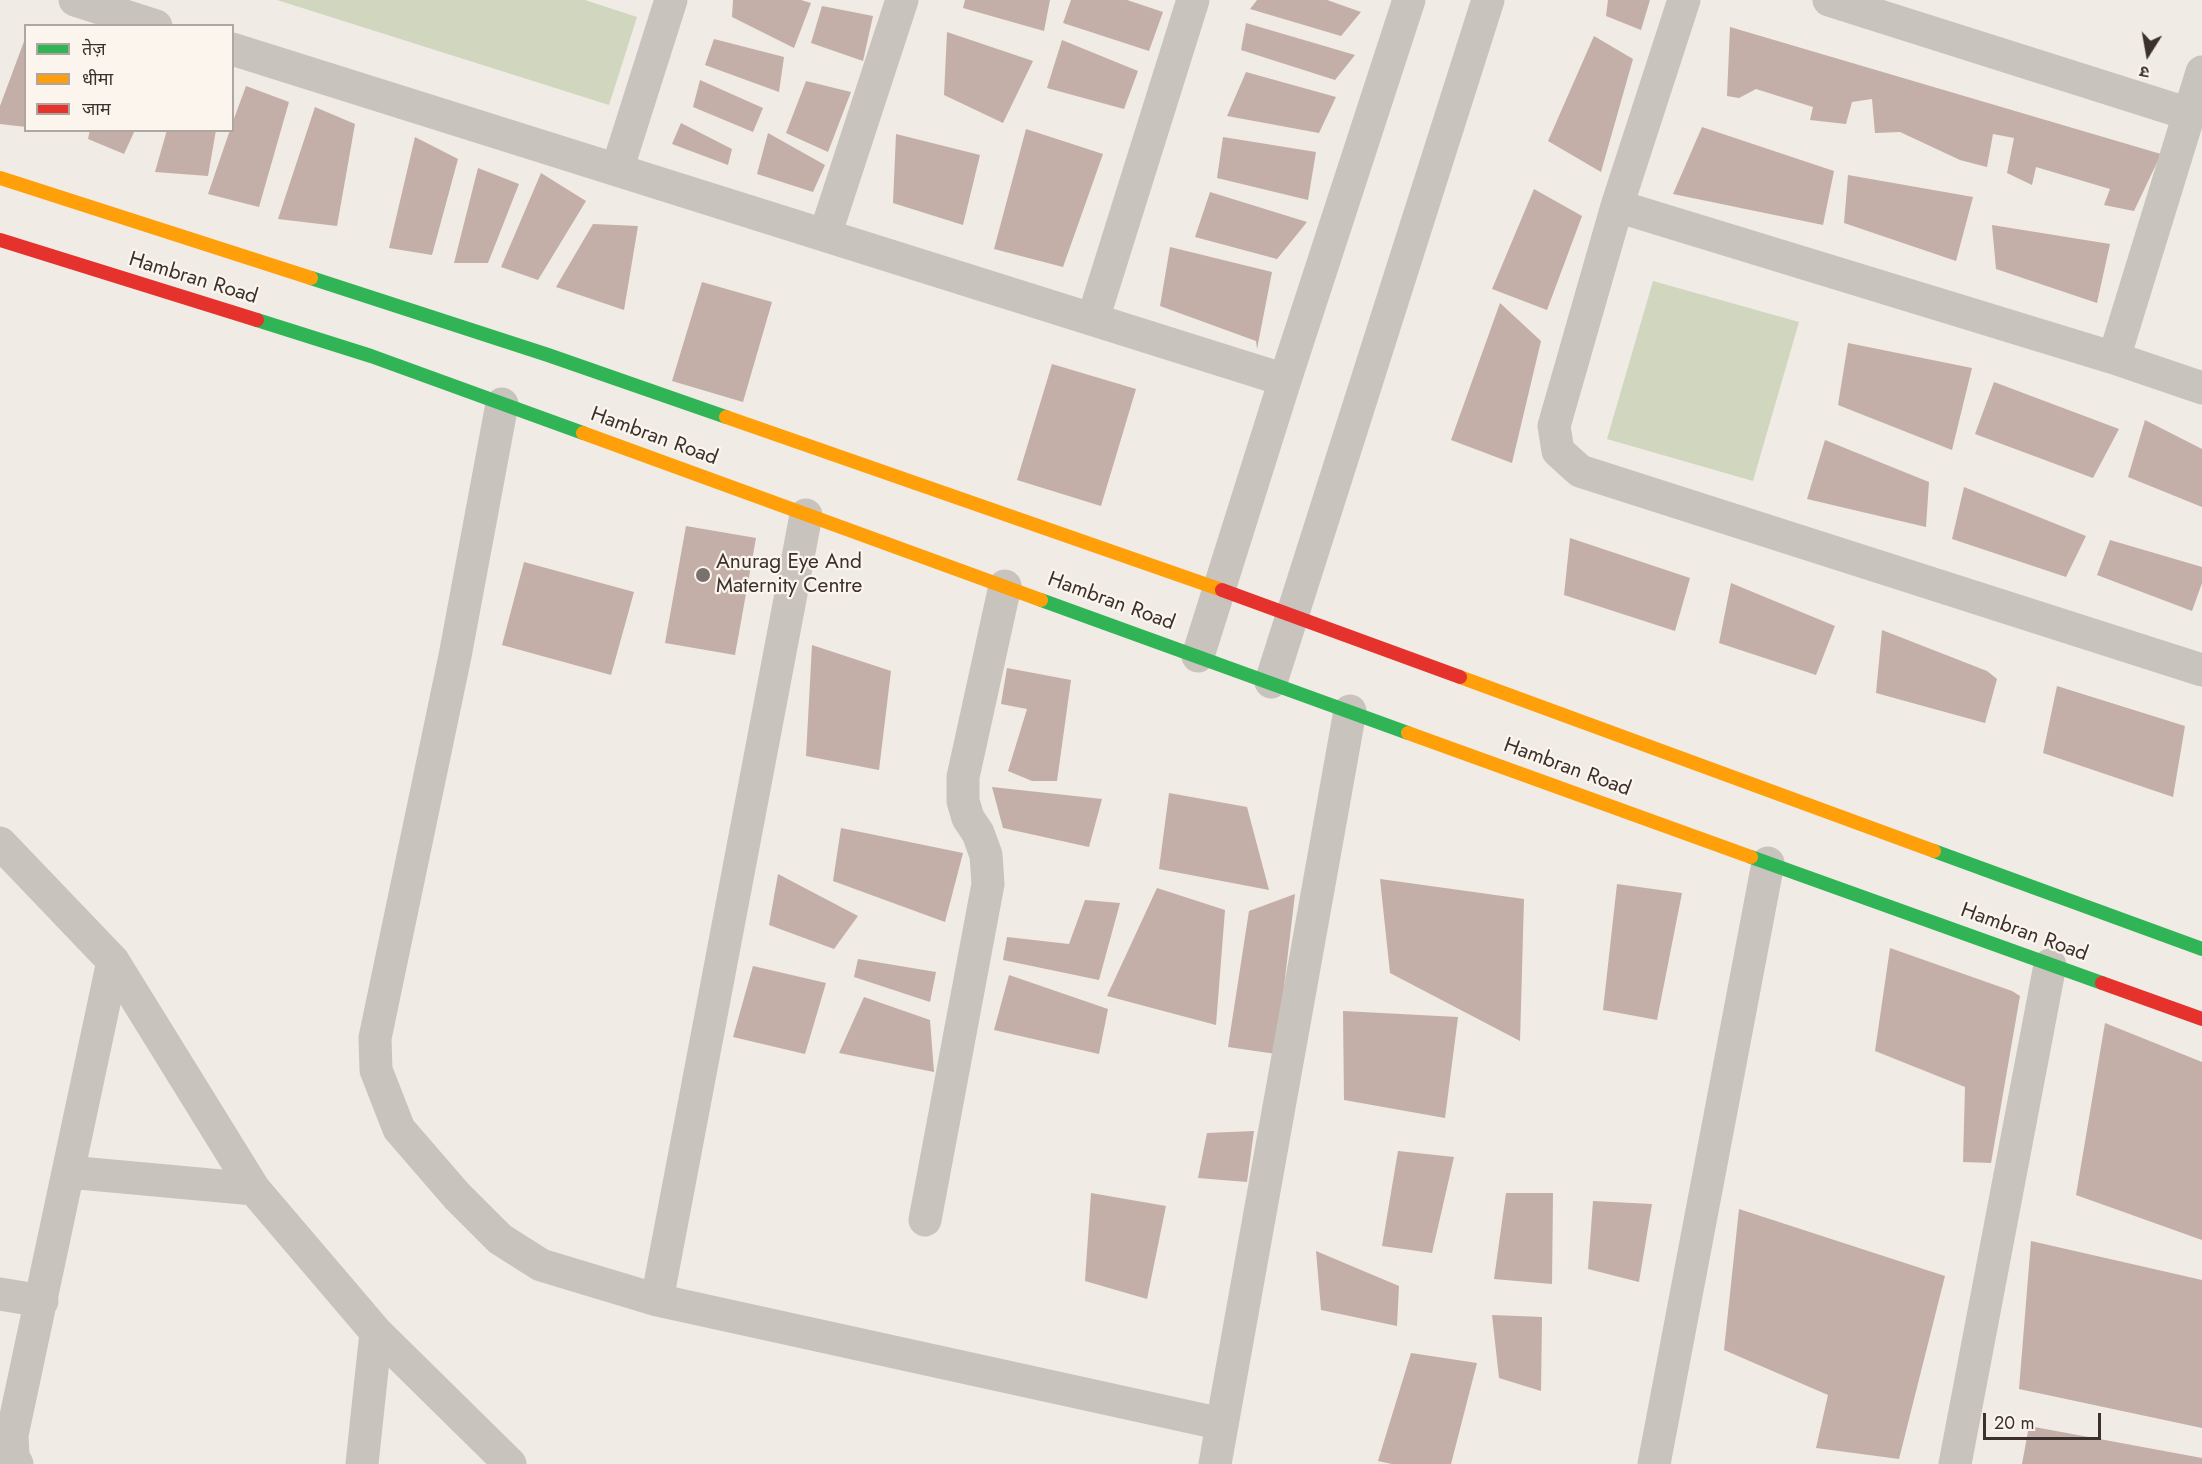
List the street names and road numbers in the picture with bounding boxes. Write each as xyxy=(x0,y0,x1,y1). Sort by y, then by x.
street label: Hambran Road xyxy=(126,247,260,311)
street label: Hambran Road xyxy=(587,402,721,472)
street label: Hambran Road xyxy=(1044,567,1178,637)
street label: Hambran Road xyxy=(1500,733,1634,803)
street label: Hambran Road xyxy=(1957,898,2091,968)

